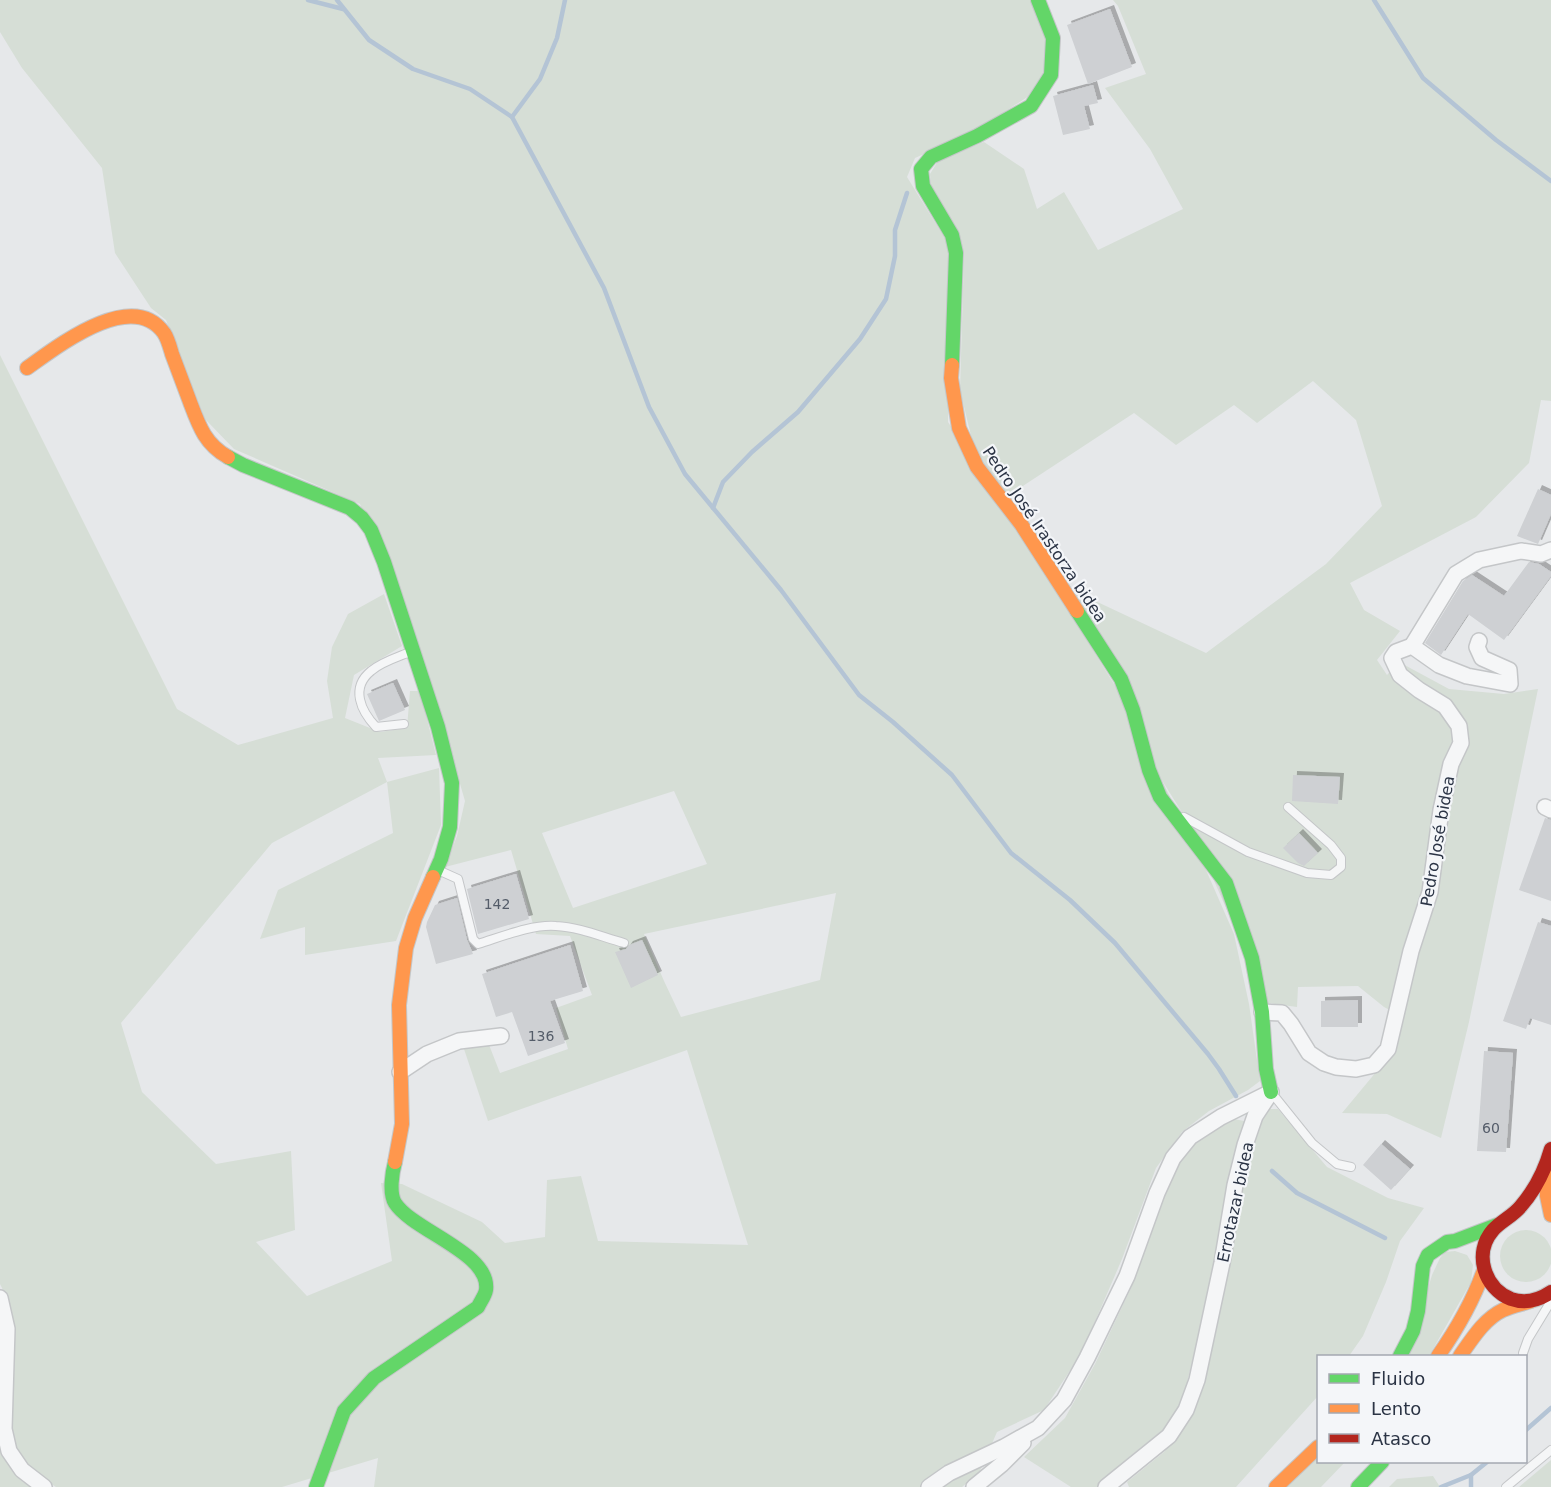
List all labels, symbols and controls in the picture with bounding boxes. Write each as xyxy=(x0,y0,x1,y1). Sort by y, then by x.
street label: Pedro José Irastorza bidea xyxy=(979,443,1111,626)
street label: Pedro José bidea xyxy=(1417,774,1458,908)
house number: 142 xyxy=(484,896,510,912)
house number: 136 xyxy=(528,1028,554,1044)
house number: 60 xyxy=(1482,1120,1500,1136)
street label: Errotazar bidea xyxy=(1213,1140,1258,1264)
legend xyxy=(1317,1355,1527,1463)
text: Fluido xyxy=(1371,1368,1425,1389)
text: Lento xyxy=(1371,1398,1421,1419)
text: Atasco xyxy=(1371,1428,1431,1449)

